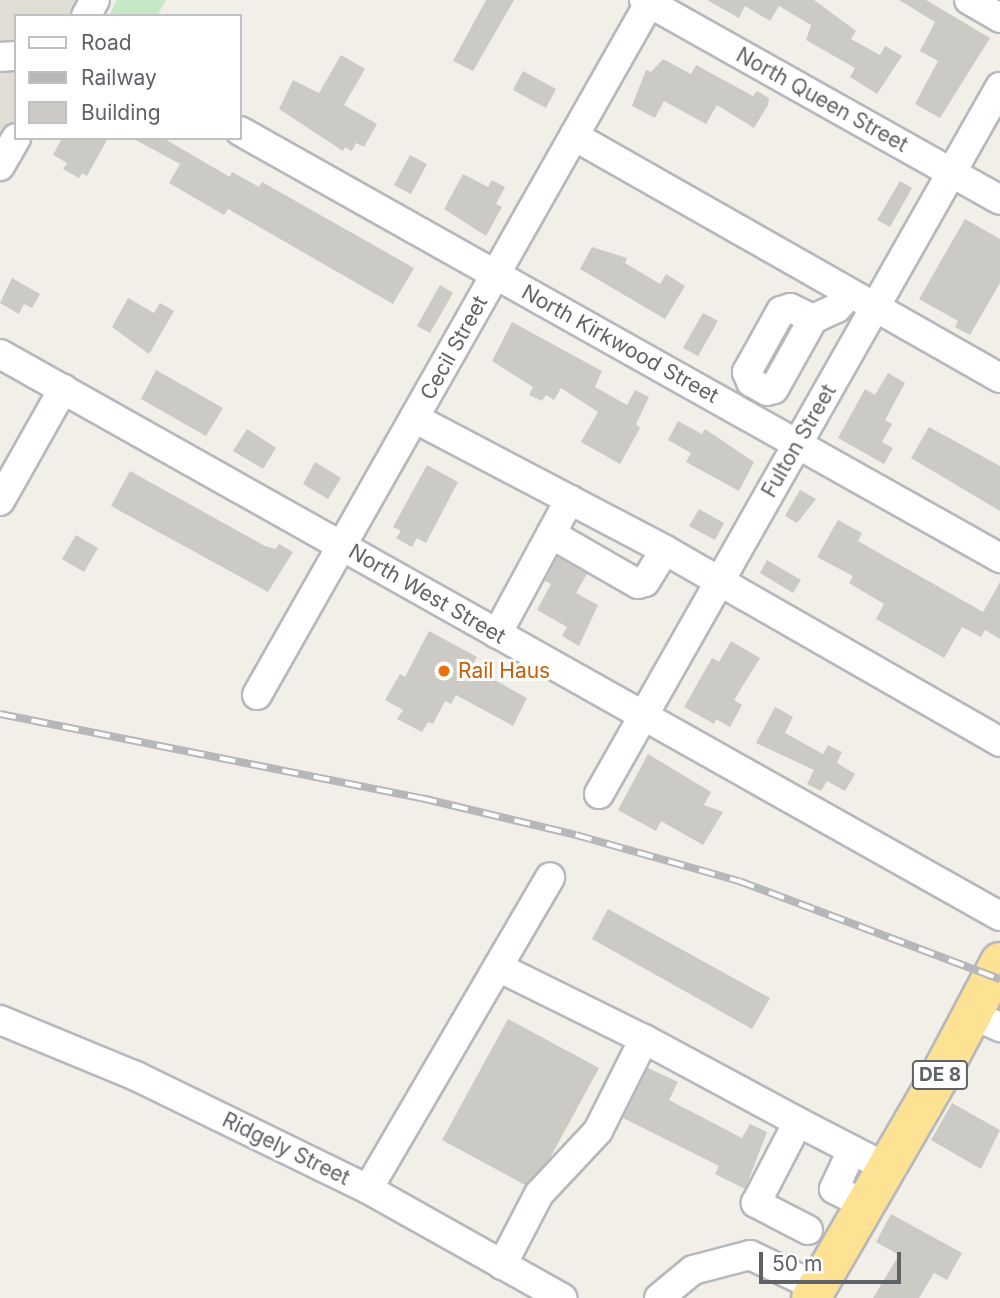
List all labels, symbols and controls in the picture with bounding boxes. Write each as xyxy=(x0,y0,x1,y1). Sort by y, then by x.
legend xyxy=(14,14,242,140)
text: Road xyxy=(81,30,132,55)
street label: North Queen Street xyxy=(732,42,912,158)
text: Railway xyxy=(81,65,157,90)
text: Building xyxy=(81,100,161,125)
street label: North Kirkwood Street xyxy=(517,279,723,409)
street label: Cecil Street xyxy=(415,292,493,404)
street label: Fulton Street xyxy=(757,380,841,502)
street label: North West Street xyxy=(344,539,510,649)
place label: Rail Haus xyxy=(458,658,550,684)
marker: Rail Haus xyxy=(436,663,452,679)
road number: DE 8 xyxy=(910,1060,970,1091)
street label: Ridgely Street xyxy=(218,1107,354,1191)
scale bar xyxy=(762,1238,904,1282)
text: 50 m xyxy=(772,1251,822,1276)

